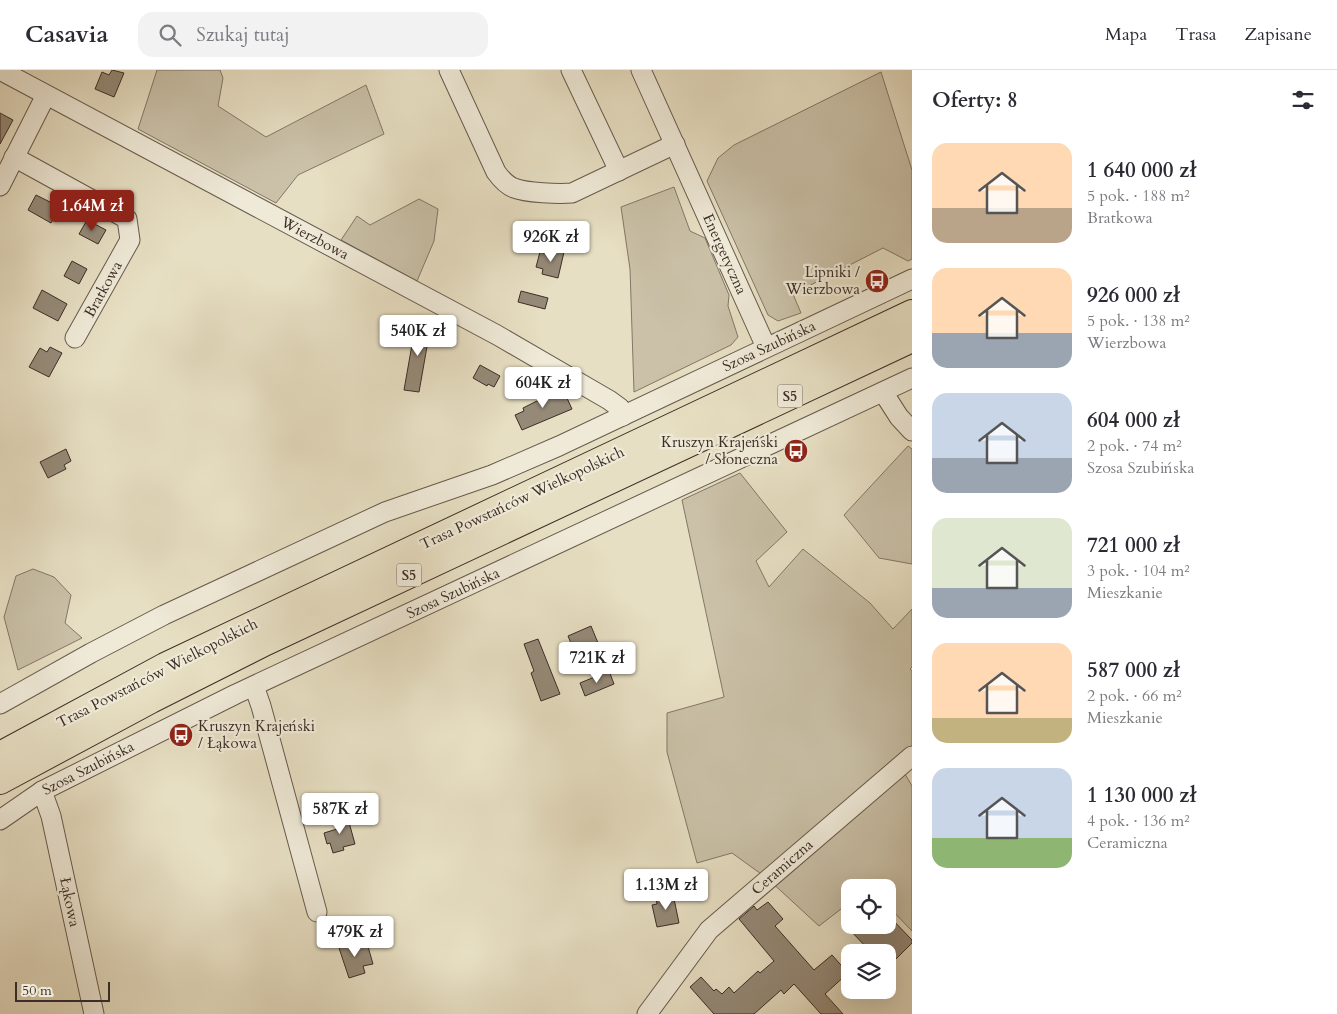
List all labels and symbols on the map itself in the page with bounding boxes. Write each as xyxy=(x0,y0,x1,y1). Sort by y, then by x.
pin: 1.64M zł xyxy=(40,190,144,232)
street label: Energetyczna xyxy=(698,210,752,298)
street label: Wierzbowa xyxy=(277,211,353,265)
pin: 926K zł xyxy=(505,220,597,263)
street label: Bratkowa xyxy=(79,257,127,321)
place label: Lipniki / Wierzbowa xyxy=(785,262,861,299)
bus stop icon: Lipniki / Wierzbowa xyxy=(864,268,890,294)
pin: 540K zł xyxy=(372,314,464,357)
street label: Szosa Szubińska xyxy=(719,315,819,376)
pin: 604K zł xyxy=(497,366,589,409)
road number: S5 xyxy=(778,384,802,408)
place label: Kruszyn Krajeński / Słoneczna xyxy=(661,432,779,469)
bus stop icon: Kruszyn Krajeński / Słoneczna xyxy=(783,438,809,464)
street label: Trasa Powstańców Wielkopolskich xyxy=(417,441,628,554)
street label: Szosa Szubińska xyxy=(403,562,503,623)
road number: S5 xyxy=(396,564,422,586)
street label: Trasa Powstańców Wielkopolskich xyxy=(53,613,262,733)
pin: 721K zł xyxy=(551,642,643,684)
place label: Kruszyn Krajeński / Łąkowa xyxy=(198,716,315,753)
bus stop icon: Kruszyn Krajeński / Łąkowa xyxy=(168,722,194,748)
street label: Szosa Szubińska xyxy=(39,736,138,800)
pin: 587K zł xyxy=(294,792,386,835)
street label: Ceramiczna xyxy=(747,834,818,899)
pin: 1.13M zł xyxy=(614,868,718,911)
street label: Łąkowa xyxy=(55,875,85,929)
pin: 479K zł xyxy=(309,916,401,958)
scale bar xyxy=(15,979,110,1002)

